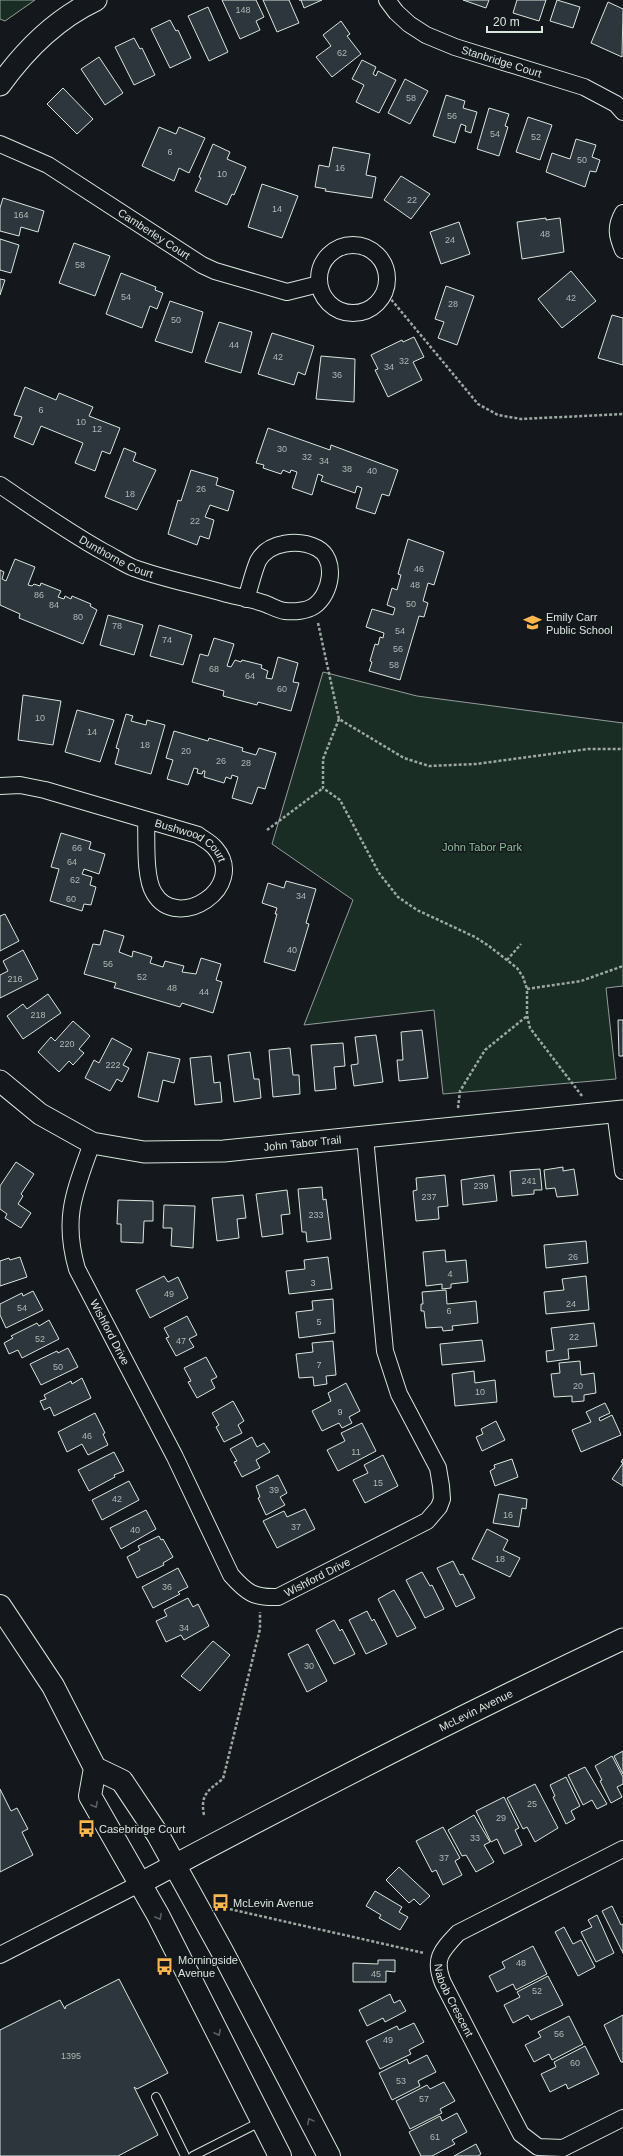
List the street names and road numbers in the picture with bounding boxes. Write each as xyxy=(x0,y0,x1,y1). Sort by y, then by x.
street label: Stanbridge Court xyxy=(460,43,543,79)
street label: Camberley Court xyxy=(116,206,192,262)
street label: Dunthorne Court xyxy=(77,533,155,580)
street label: Bushwood Court xyxy=(153,817,228,863)
street label: John Tabor Trail xyxy=(263,1133,342,1153)
street label: Wishford Drive xyxy=(88,1297,132,1367)
street label: Wishford Drive xyxy=(282,1555,352,1599)
street label: McLevin Avenue xyxy=(437,1687,515,1734)
street label: Nabob Crescent xyxy=(432,1963,476,2039)

